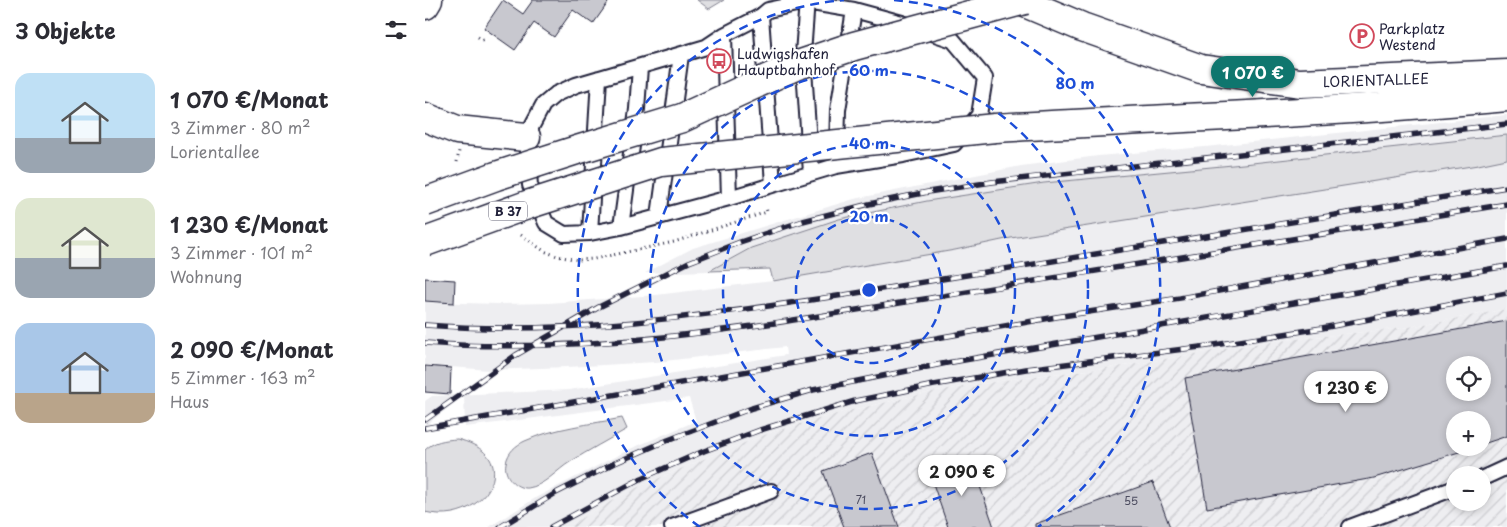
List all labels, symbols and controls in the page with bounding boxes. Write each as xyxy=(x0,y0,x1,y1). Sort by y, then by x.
text: 3 Objekte xyxy=(15,14,116,46)
icon: filters xyxy=(382,16,410,44)
place label: Parkplatz Westend xyxy=(1379,18,1445,55)
parking icon: Parkplatz Westend xyxy=(1349,23,1375,49)
place label: Ludwigshafen Hauptbahnhof xyxy=(737,43,836,80)
bus stop icon: Ludwigshafen Hauptbahnhof xyxy=(706,48,732,74)
pin: 1 070 € xyxy=(1207,56,1299,98)
text: 60 m xyxy=(849,58,889,81)
text: 1 070 € xyxy=(1222,60,1284,84)
street label: LORIENTALLEE xyxy=(1323,68,1429,92)
text: 80 m xyxy=(1055,71,1095,94)
text: 1 070 €/Monat xyxy=(170,83,329,115)
icon: home xyxy=(55,93,115,153)
text: 3 Zimmer · 80 m² xyxy=(170,115,310,139)
text: 40 m xyxy=(849,131,889,154)
text: Lorientallee xyxy=(170,139,260,163)
road number: B 37 xyxy=(489,202,527,220)
text: 20 m xyxy=(850,204,888,227)
text: 1 230 €/Monat xyxy=(170,208,328,240)
icon: home xyxy=(55,218,115,278)
text: 3 Zimmer · 101 m² xyxy=(170,240,313,264)
text: Wohnung xyxy=(170,264,242,288)
centre of rings xyxy=(860,281,878,299)
text: 2 090 €/Monat xyxy=(170,333,334,365)
icon: home xyxy=(55,343,115,403)
map controls xyxy=(1446,356,1491,511)
button: locate xyxy=(1446,356,1491,401)
text: 5 Zimmer · 163 m² xyxy=(170,365,316,389)
pin: 1 230 € xyxy=(1300,370,1392,413)
text: 1 230 € xyxy=(1315,375,1377,399)
text: Haus xyxy=(170,389,209,413)
button: + xyxy=(1446,411,1491,456)
pin: 2 090 € xyxy=(916,454,1008,497)
text: 2 090 € xyxy=(929,459,995,483)
button: − xyxy=(1446,466,1491,511)
house number: 71 xyxy=(856,491,866,508)
house number: 55 xyxy=(1124,492,1138,509)

